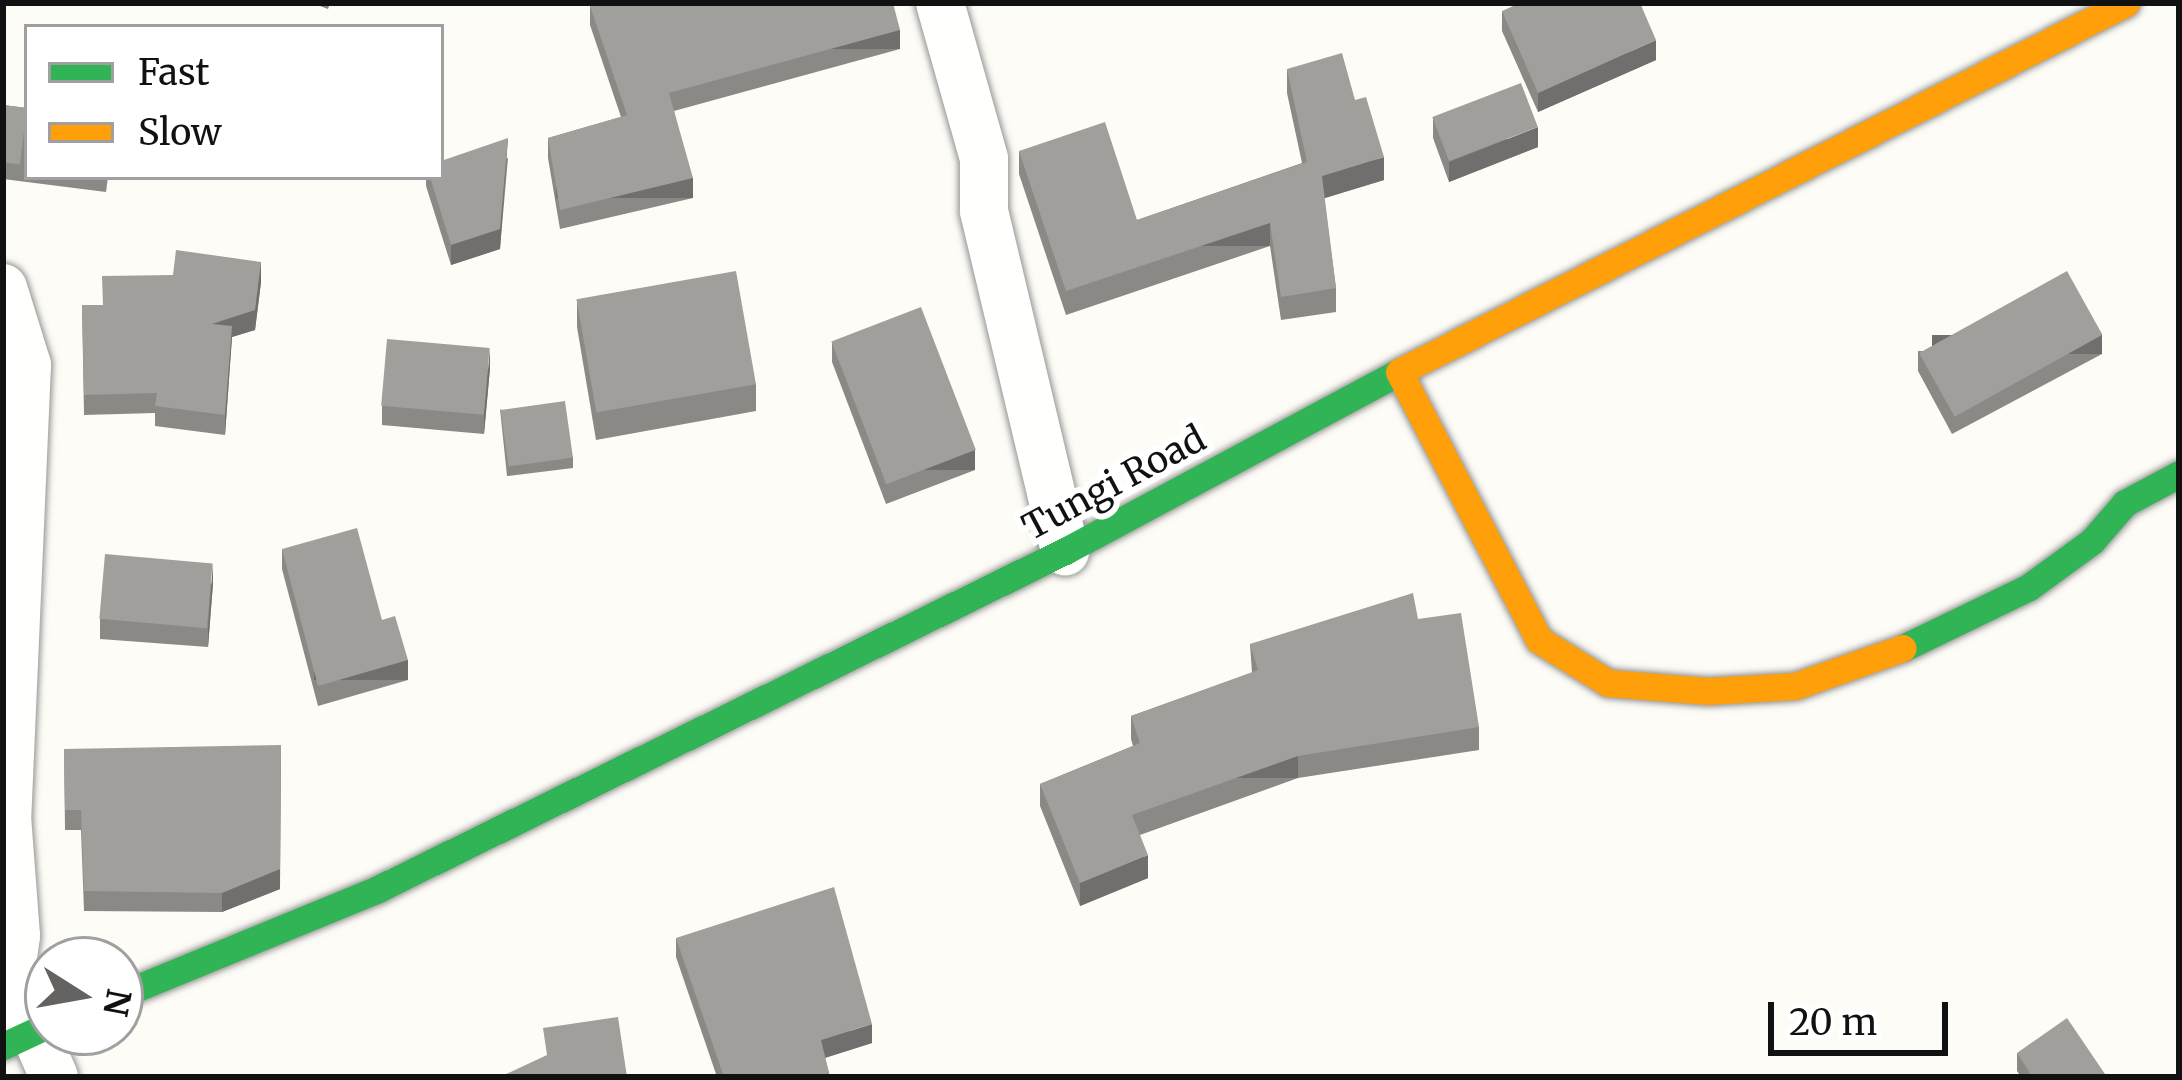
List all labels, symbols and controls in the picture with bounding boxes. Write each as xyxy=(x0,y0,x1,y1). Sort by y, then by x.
legend xyxy=(24,24,444,180)
text: Fast xyxy=(138,50,210,95)
text: Slow xyxy=(138,110,222,155)
street label: Tungi Road xyxy=(1015,417,1213,549)
north arrow xyxy=(24,936,144,1056)
scale bar xyxy=(1774,978,1954,1052)
text: N xyxy=(94,986,139,1019)
text: 20 m xyxy=(1789,1000,1877,1045)

